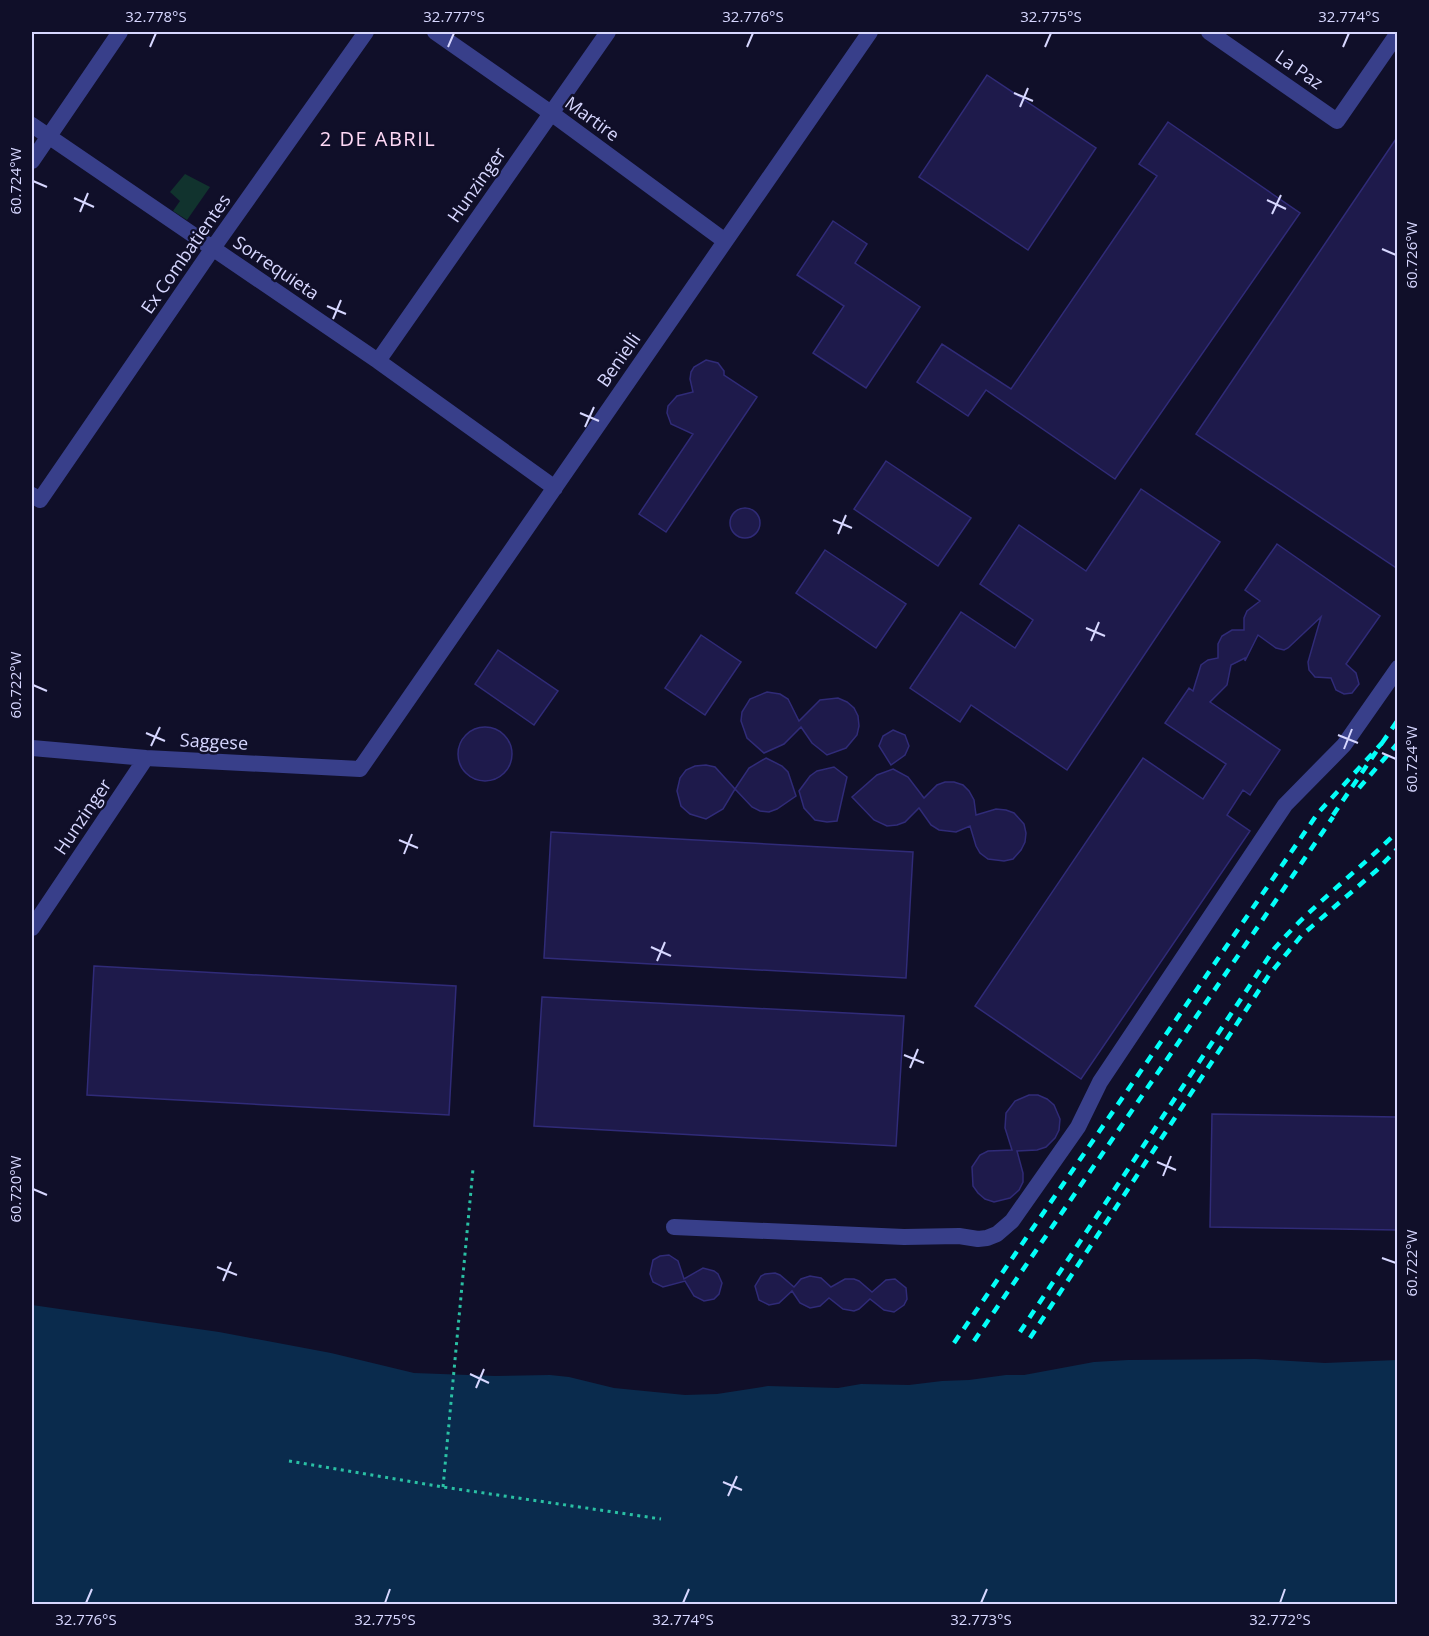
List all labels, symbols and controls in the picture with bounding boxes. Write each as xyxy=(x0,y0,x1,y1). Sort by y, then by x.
text: 32.778°S xyxy=(125,6,187,26)
text: 32.777°S xyxy=(423,6,485,26)
text: 32.776°S xyxy=(722,6,784,26)
text: 32.775°S xyxy=(1020,6,1082,26)
text: 32.774°S xyxy=(1318,6,1380,26)
street label: La Paz xyxy=(1271,44,1328,94)
street label: Martire xyxy=(560,90,625,146)
district label: 2 DE ABRIL xyxy=(320,125,436,152)
street label: Hunzinger xyxy=(442,142,511,227)
text: 60.724°W xyxy=(5,147,25,215)
street label: Ex Combatientes xyxy=(135,189,235,318)
text: 60.726°W xyxy=(1401,221,1421,289)
street label: Sorrequieta xyxy=(229,230,324,305)
street label: Benielli xyxy=(591,328,646,391)
text: 60.722°W xyxy=(5,651,25,719)
text: 60.724°W xyxy=(1401,725,1421,793)
street label: Saggese xyxy=(179,727,249,755)
street label: Hunzinger xyxy=(48,773,117,859)
text: 60.720°W xyxy=(5,1155,25,1223)
text: 60.722°W xyxy=(1401,1229,1421,1297)
text: 32.776°S xyxy=(55,1609,117,1629)
text: 32.775°S xyxy=(354,1609,416,1629)
text: 32.774°S xyxy=(652,1609,714,1629)
text: 32.773°S xyxy=(950,1609,1012,1629)
text: 32.772°S xyxy=(1249,1609,1311,1629)

